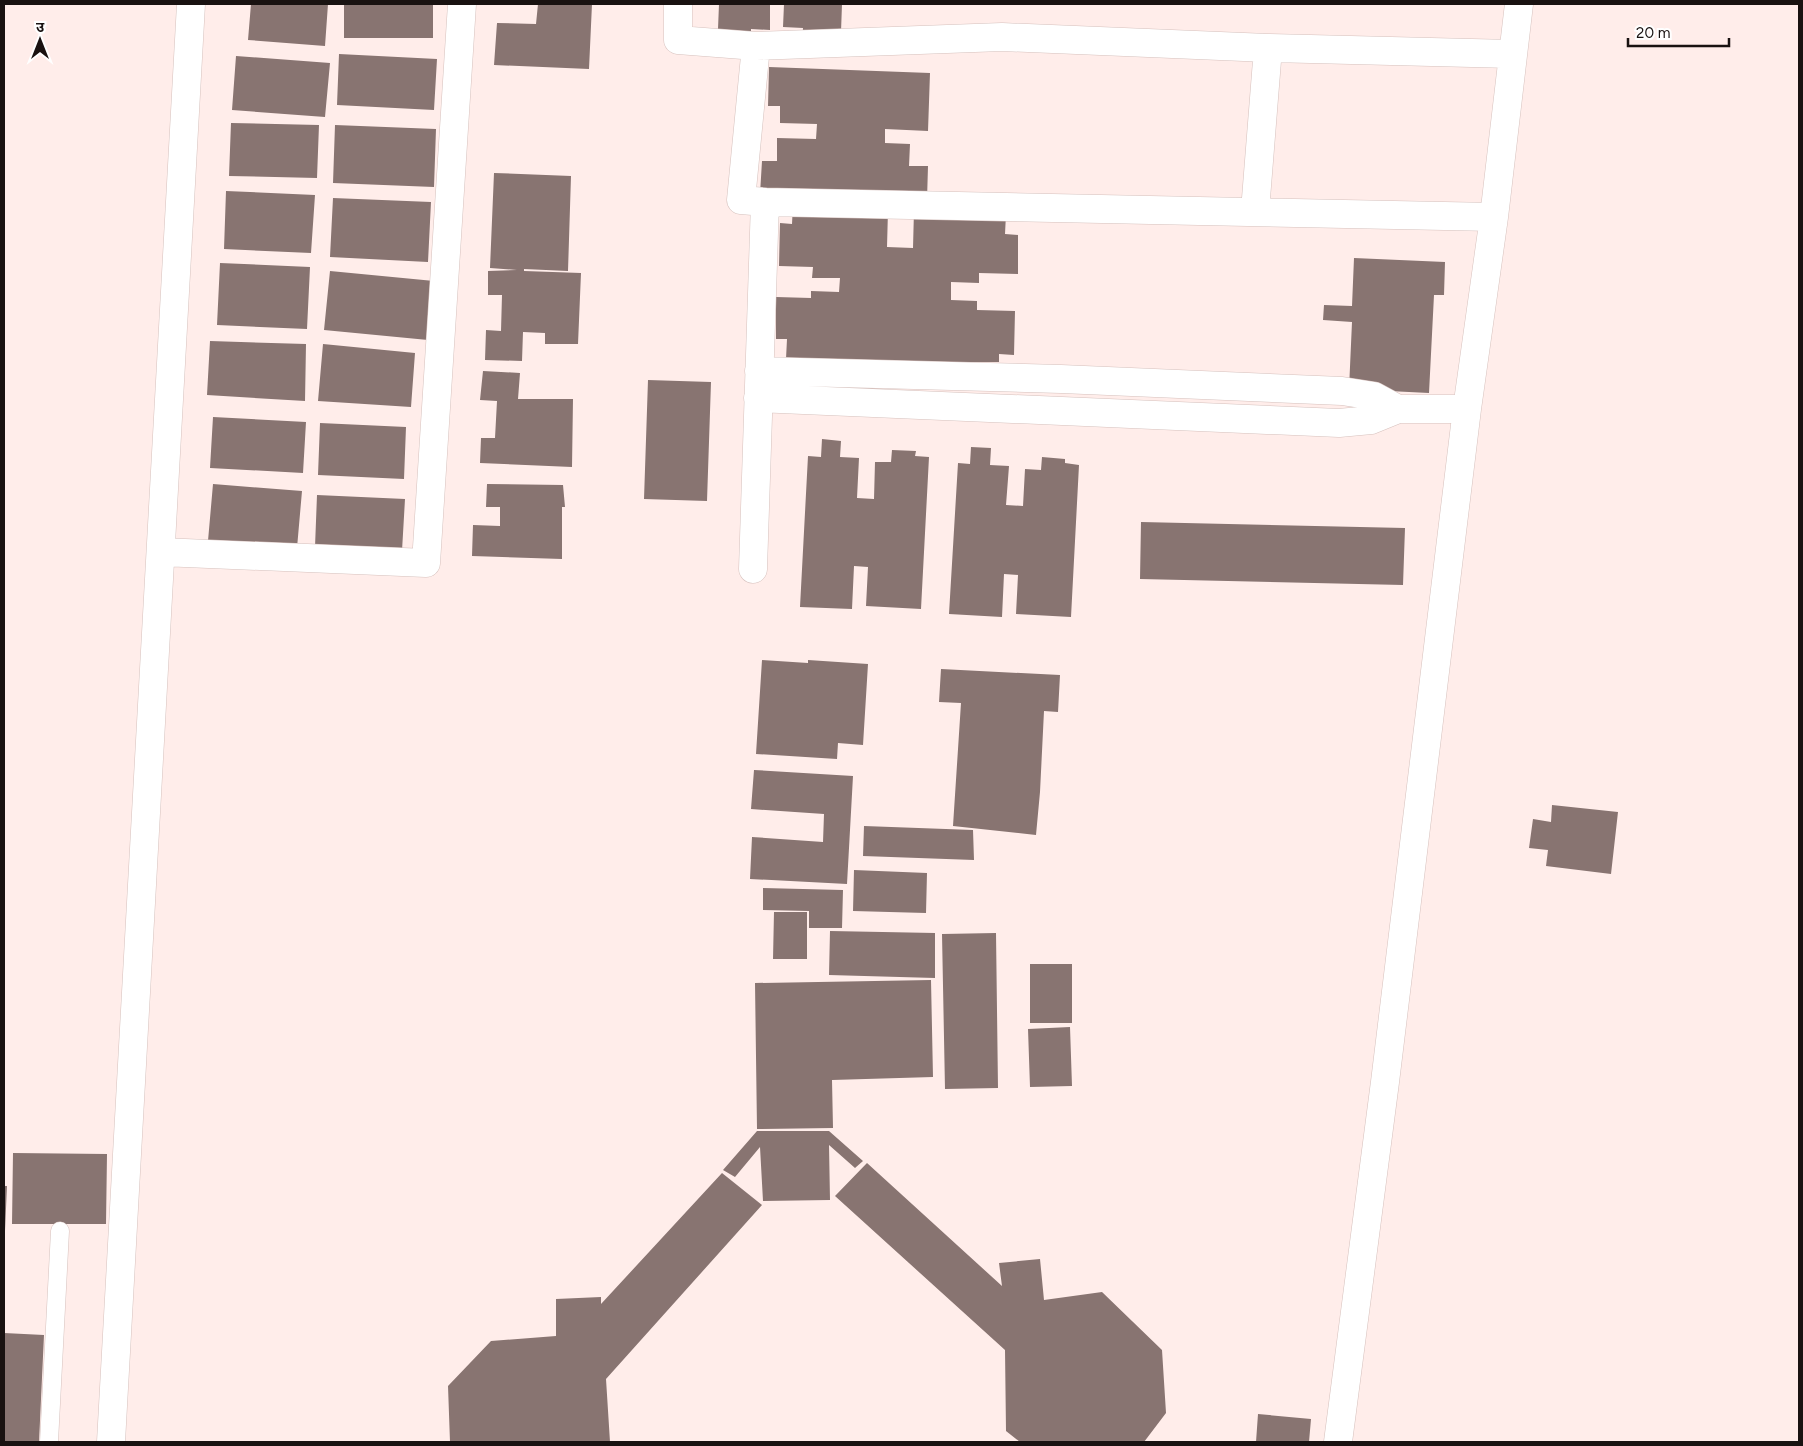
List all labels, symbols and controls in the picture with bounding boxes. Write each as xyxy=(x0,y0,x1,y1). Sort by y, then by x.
north arrow xyxy=(15,15,65,65)
scale bar xyxy=(1628,15,1729,47)
text: उ xyxy=(36,19,45,36)
text: 20 m xyxy=(1636,24,1670,42)

